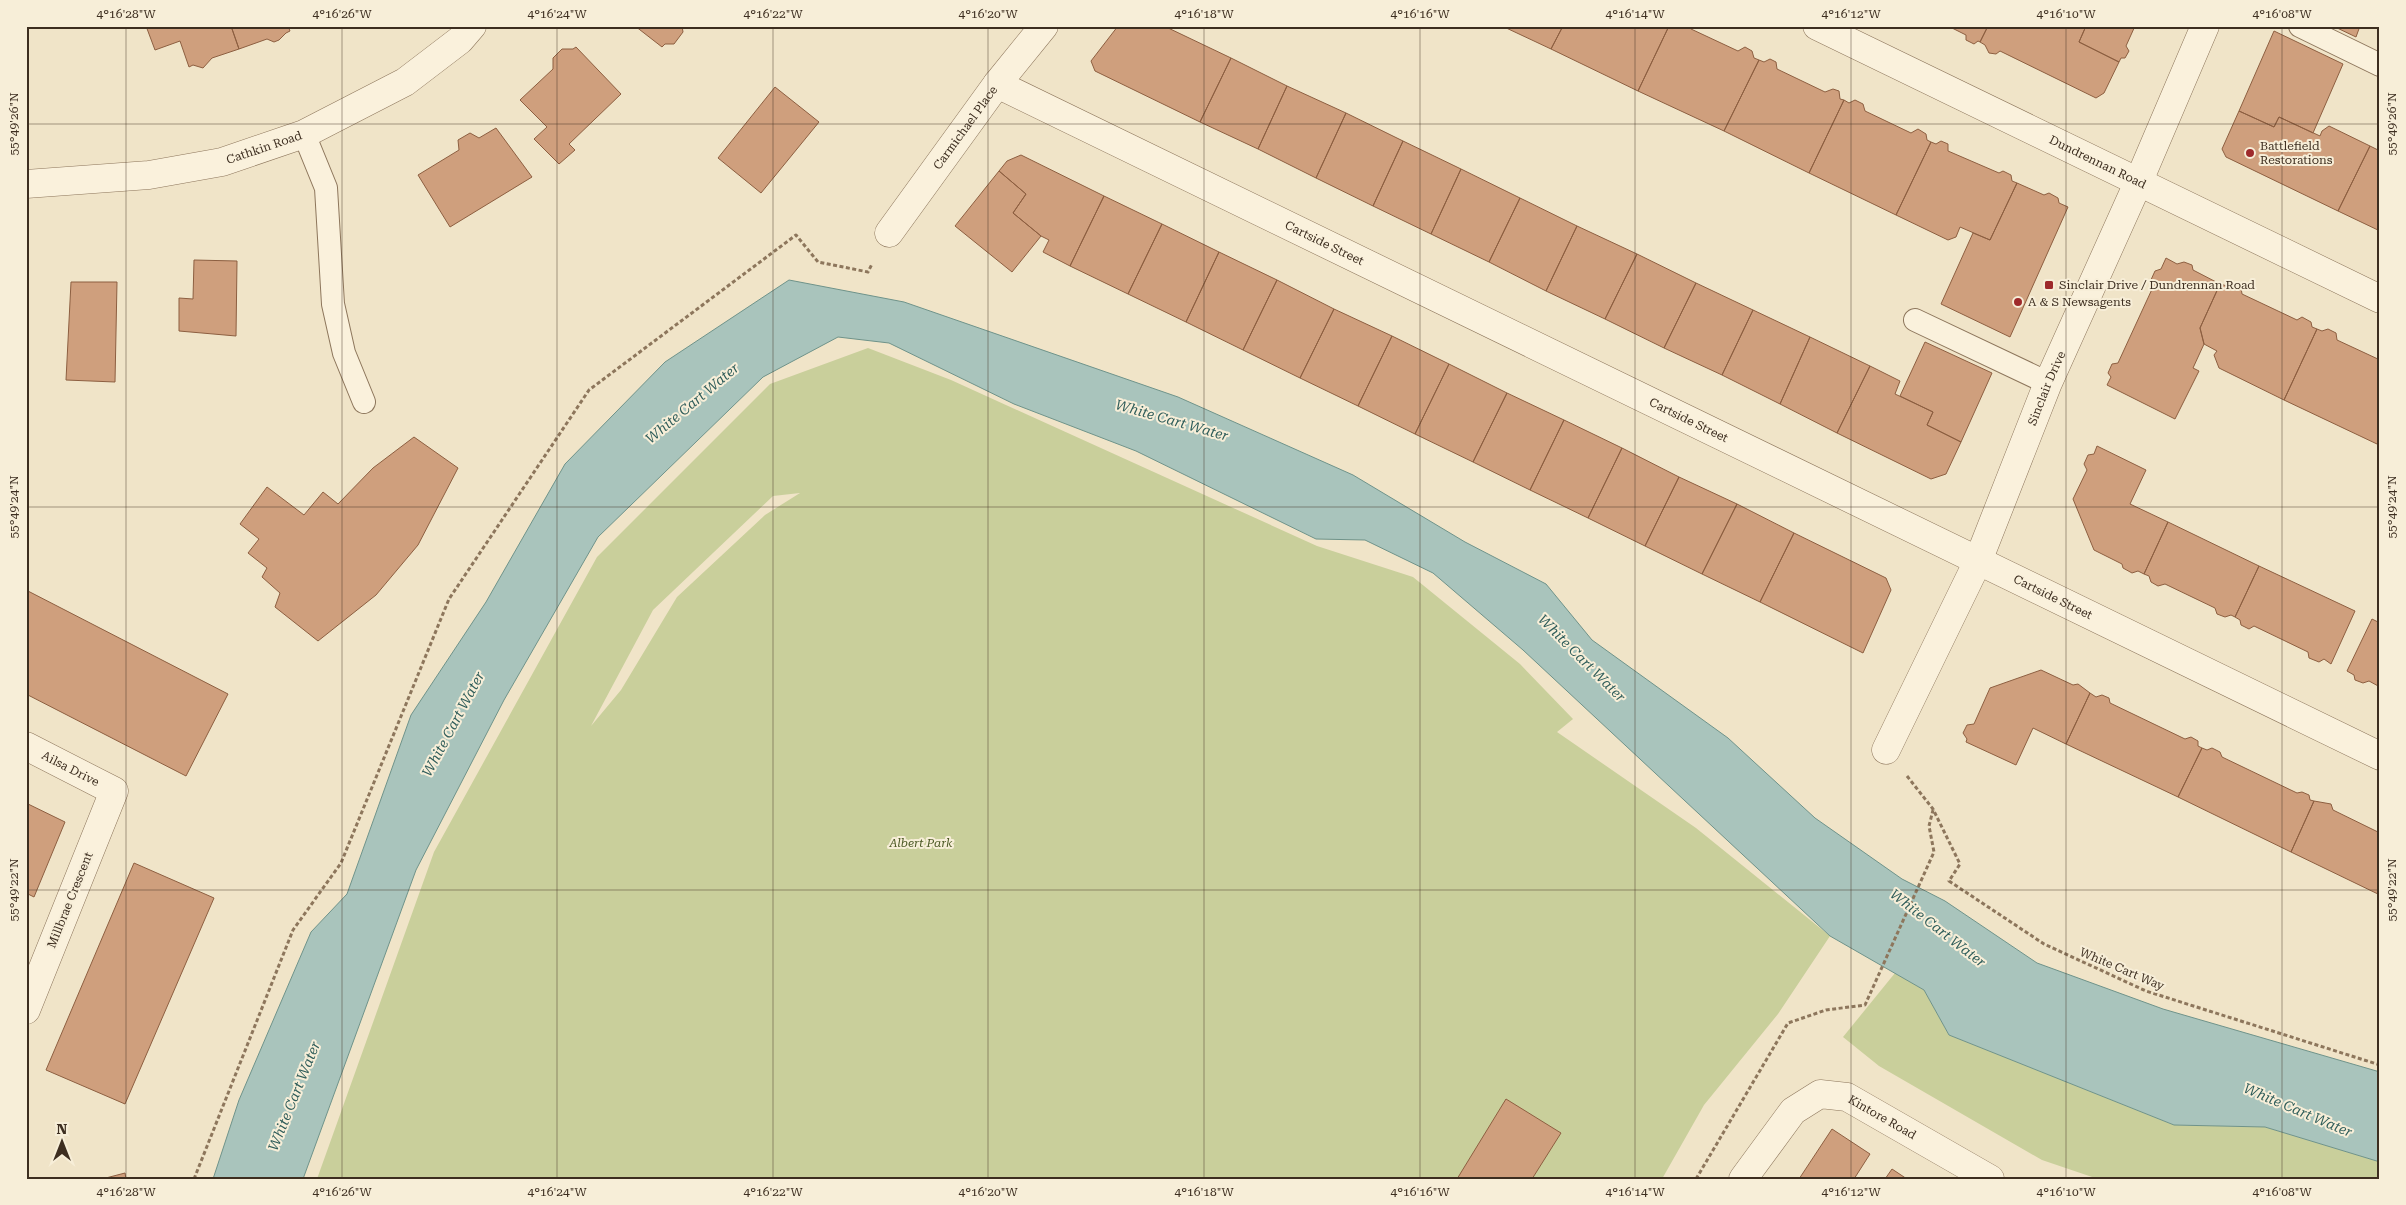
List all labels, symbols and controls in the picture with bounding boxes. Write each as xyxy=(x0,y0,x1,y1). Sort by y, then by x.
text: 4°16'28"W xyxy=(96,7,156,21)
text: 4°16'26"W xyxy=(312,7,372,21)
text: 4°16'24"W xyxy=(527,7,587,21)
text: 4°16'22"W xyxy=(743,7,803,21)
text: 4°16'20"W xyxy=(958,7,1018,21)
text: 4°16'18"W xyxy=(1174,7,1234,21)
text: 4°16'16"W xyxy=(1390,7,1450,21)
text: 4°16'14"W xyxy=(1605,7,1665,21)
text: 4°16'12"W xyxy=(1821,7,1881,21)
text: 4°16'10"W xyxy=(2036,7,2096,21)
text: 4°16'08"W xyxy=(2252,7,2312,21)
street label: Carmichael Place xyxy=(930,83,1001,172)
text: 55°49'26"N xyxy=(7,92,21,156)
text: 55°49'26"N xyxy=(2385,92,2399,156)
street label: Cathkin Road xyxy=(225,128,304,167)
street label: Dundrennan Road xyxy=(2047,133,2149,192)
place label: Battlefield Restorations xyxy=(2260,139,2333,167)
marker: Battlefield Restorations xyxy=(2244,147,2256,159)
street label: Cartside Street xyxy=(1283,218,1367,268)
place label: Sinclair Drive / Dundrennan Road xyxy=(2059,278,2255,292)
marker: Sinclair Drive / Dundrennan Road xyxy=(2043,279,2055,291)
place label: A & S Newsagents xyxy=(2028,295,2131,309)
marker: A & S Newsagents xyxy=(2012,296,2024,308)
street label: Sinclair Drive xyxy=(2025,349,2069,428)
water label: White Cart Water xyxy=(642,359,742,447)
street label: Cartside Street xyxy=(1647,395,1731,445)
water label: White Cart Water xyxy=(1114,396,1230,444)
text: 55°49'24"N xyxy=(7,475,21,539)
text: 55°49'24"N xyxy=(2385,475,2399,539)
street label: Cartside Street xyxy=(2011,572,2095,622)
water label: White Cart Water xyxy=(1535,611,1629,705)
water label: White Cart Water xyxy=(419,669,487,779)
street label: Ailsa Drive xyxy=(40,748,102,789)
park label: Albert Park xyxy=(888,836,953,850)
street label: Millbrae Crescent xyxy=(44,849,96,950)
text: 55°49'22"N xyxy=(7,858,21,922)
text: 55°49'22"N xyxy=(2385,858,2399,922)
water label: White Cart Water xyxy=(1887,886,1989,970)
street label: White Cart Way xyxy=(2078,945,2167,993)
water label: White Cart Water xyxy=(265,1039,323,1153)
water label: White Cart Water xyxy=(2241,1080,2355,1140)
street label: Kintore Road xyxy=(1846,1092,1919,1142)
north arrow xyxy=(38,1118,88,1168)
text: N xyxy=(57,1121,68,1137)
text: 4°16'28"W xyxy=(96,1185,156,1199)
text: 4°16'26"W xyxy=(312,1185,372,1199)
text: 4°16'24"W xyxy=(527,1185,587,1199)
text: 4°16'22"W xyxy=(743,1185,803,1199)
text: 4°16'20"W xyxy=(958,1185,1018,1199)
text: 4°16'18"W xyxy=(1174,1185,1234,1199)
text: 4°16'16"W xyxy=(1390,1185,1450,1199)
text: 4°16'14"W xyxy=(1605,1185,1665,1199)
text: 4°16'12"W xyxy=(1821,1185,1881,1199)
text: 4°16'10"W xyxy=(2036,1185,2096,1199)
text: 4°16'08"W xyxy=(2252,1185,2312,1199)

